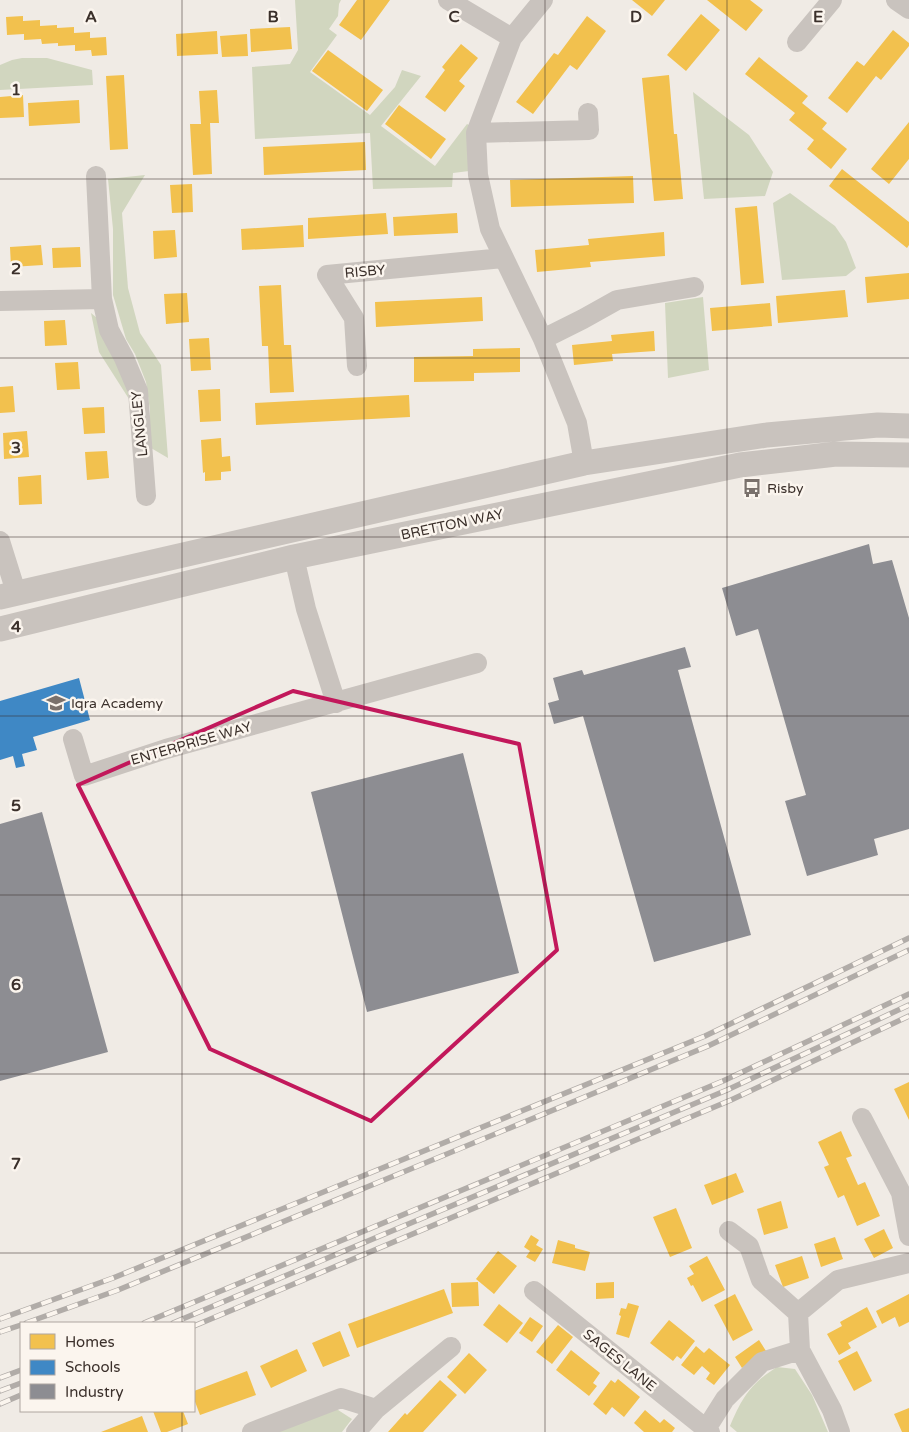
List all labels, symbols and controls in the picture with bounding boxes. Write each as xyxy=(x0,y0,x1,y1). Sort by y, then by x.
text: A xyxy=(85,7,97,27)
text: B xyxy=(267,7,279,27)
text: C xyxy=(448,7,460,27)
text: D xyxy=(630,7,642,27)
text: E xyxy=(813,7,823,27)
text: 1 xyxy=(11,80,21,100)
text: 2 xyxy=(11,259,21,279)
street label: RISBY xyxy=(344,261,386,282)
street label: LANGLEY xyxy=(128,390,151,458)
text: 3 xyxy=(11,438,21,458)
bus stop icon: Risby xyxy=(741,477,763,499)
place label: Risby xyxy=(767,480,804,497)
street label: BRETTON WAY xyxy=(399,505,505,544)
text: 4 xyxy=(11,617,21,637)
school or university icon: Iqra Academy xyxy=(45,692,67,714)
place label: Iqra Academy xyxy=(71,695,164,712)
street label: ENTERPRISE WAY xyxy=(129,718,254,769)
text: 5 xyxy=(11,796,21,816)
text: 6 xyxy=(11,975,21,995)
text: 7 xyxy=(11,1154,21,1174)
legend xyxy=(20,1322,195,1412)
street label: SAGES LANE xyxy=(580,1326,660,1395)
text: Homes xyxy=(65,1333,115,1351)
text: Schools xyxy=(65,1358,121,1376)
text: Industry xyxy=(65,1383,124,1401)

